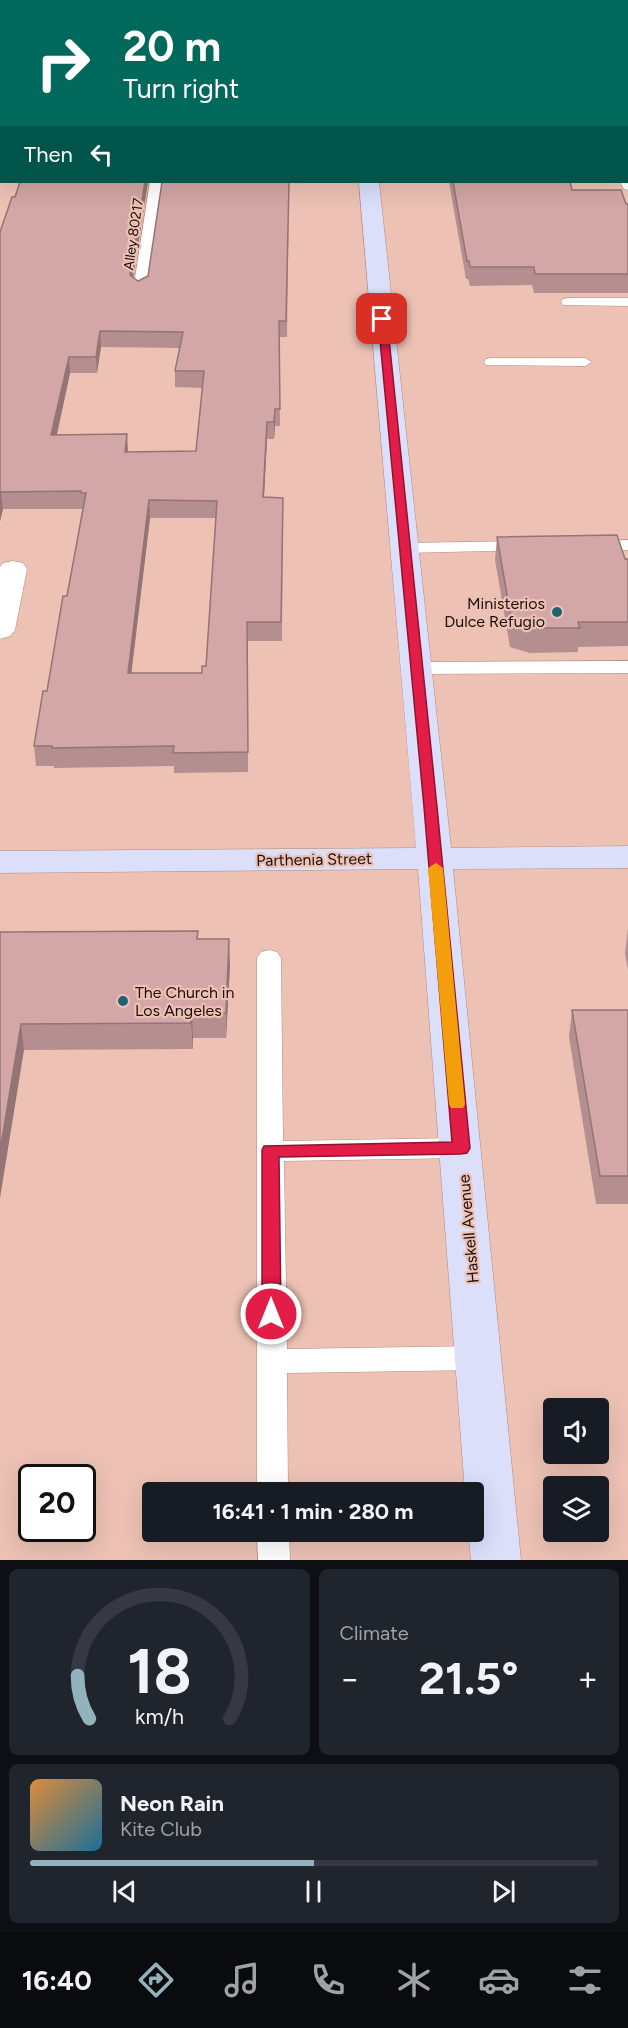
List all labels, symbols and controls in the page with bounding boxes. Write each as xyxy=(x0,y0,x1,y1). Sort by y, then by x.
text: 20 m xyxy=(123,21,221,72)
icon: right xyxy=(24,24,102,102)
text: Turn right xyxy=(123,72,239,105)
icon: left xyxy=(85,138,118,171)
text: Then xyxy=(24,141,73,168)
street label: Alley 80217 xyxy=(120,196,147,271)
pin xyxy=(356,293,407,344)
icon: arrive xyxy=(365,302,398,335)
place label: Ministerios Dulce Refugio xyxy=(444,594,545,631)
marker: Ministerios Dulce Refugio xyxy=(550,605,564,619)
street label: Parthenia Street xyxy=(256,849,372,870)
place label: The Church in Los Angeles xyxy=(135,983,234,1020)
marker: The Church in Los Angeles xyxy=(116,994,130,1008)
street label: Haskell Avenue xyxy=(454,1174,483,1284)
position arrow xyxy=(239,1282,303,1346)
map controls xyxy=(543,1398,609,1542)
button: sound xyxy=(543,1398,609,1464)
speed limit sign: 20 xyxy=(18,1464,96,1542)
button: layers xyxy=(543,1476,609,1542)
text: 16:41 · 1 min · 280 m xyxy=(212,1498,414,1525)
text: Climate xyxy=(340,1621,409,1645)
text: 18 xyxy=(127,1634,192,1709)
text: 21.5° xyxy=(419,1651,518,1705)
text: − xyxy=(340,1659,360,1698)
text: + xyxy=(577,1659,598,1698)
text: km/h xyxy=(135,1704,184,1729)
text: Neon Rain xyxy=(120,1790,224,1817)
text: Kite Club xyxy=(120,1817,202,1841)
icon: previous xyxy=(108,1875,141,1908)
icon: pause xyxy=(297,1875,330,1908)
icon: next xyxy=(487,1875,520,1908)
icon: directions xyxy=(135,1959,177,2001)
icon: music xyxy=(221,1959,263,2001)
icon: phone xyxy=(307,1959,349,2001)
icon: climate xyxy=(393,1959,435,2001)
icon: car xyxy=(478,1959,520,2001)
icon: filters xyxy=(564,1959,606,2001)
text: 16:40 xyxy=(22,1964,92,1997)

